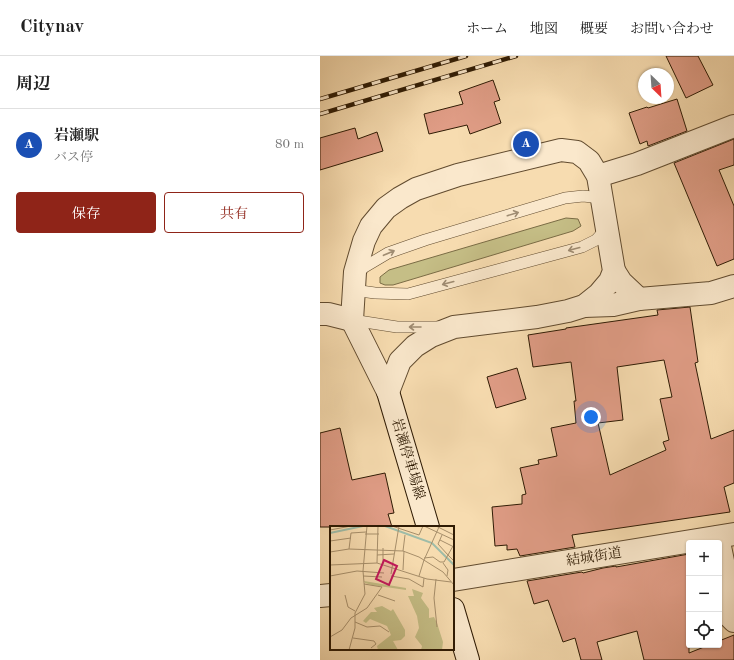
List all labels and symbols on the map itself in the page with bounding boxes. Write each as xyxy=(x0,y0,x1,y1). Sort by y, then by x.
north arrow xyxy=(638,68,674,104)
pin: A xyxy=(513,129,539,159)
one-way arrow xyxy=(506,210,519,217)
one-way arrow xyxy=(568,246,581,253)
one-way arrow xyxy=(383,249,395,256)
one-way arrow xyxy=(442,280,455,287)
one-way arrow xyxy=(409,323,422,331)
your location xyxy=(581,407,601,427)
street label: 岩瀬停車場線 xyxy=(389,416,428,501)
inset map xyxy=(330,526,454,650)
street label: 結城街道 xyxy=(565,545,623,568)

